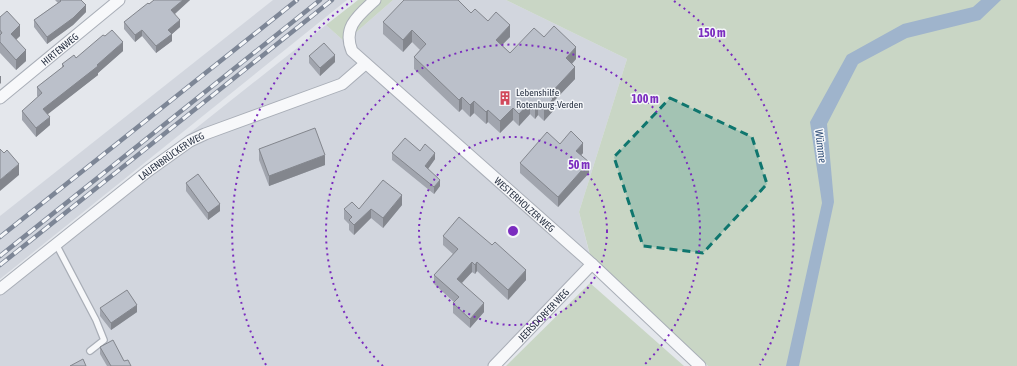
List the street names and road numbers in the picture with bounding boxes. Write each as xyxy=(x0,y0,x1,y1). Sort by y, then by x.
street label: HIRTENWEG xyxy=(39,31,81,68)
street label: LAUENBRÜCKER WEG xyxy=(136,130,206,183)
street label: WESTERHOLZER WEG xyxy=(492,175,557,234)
street label: JEERSDORFER WEG xyxy=(516,286,571,344)

